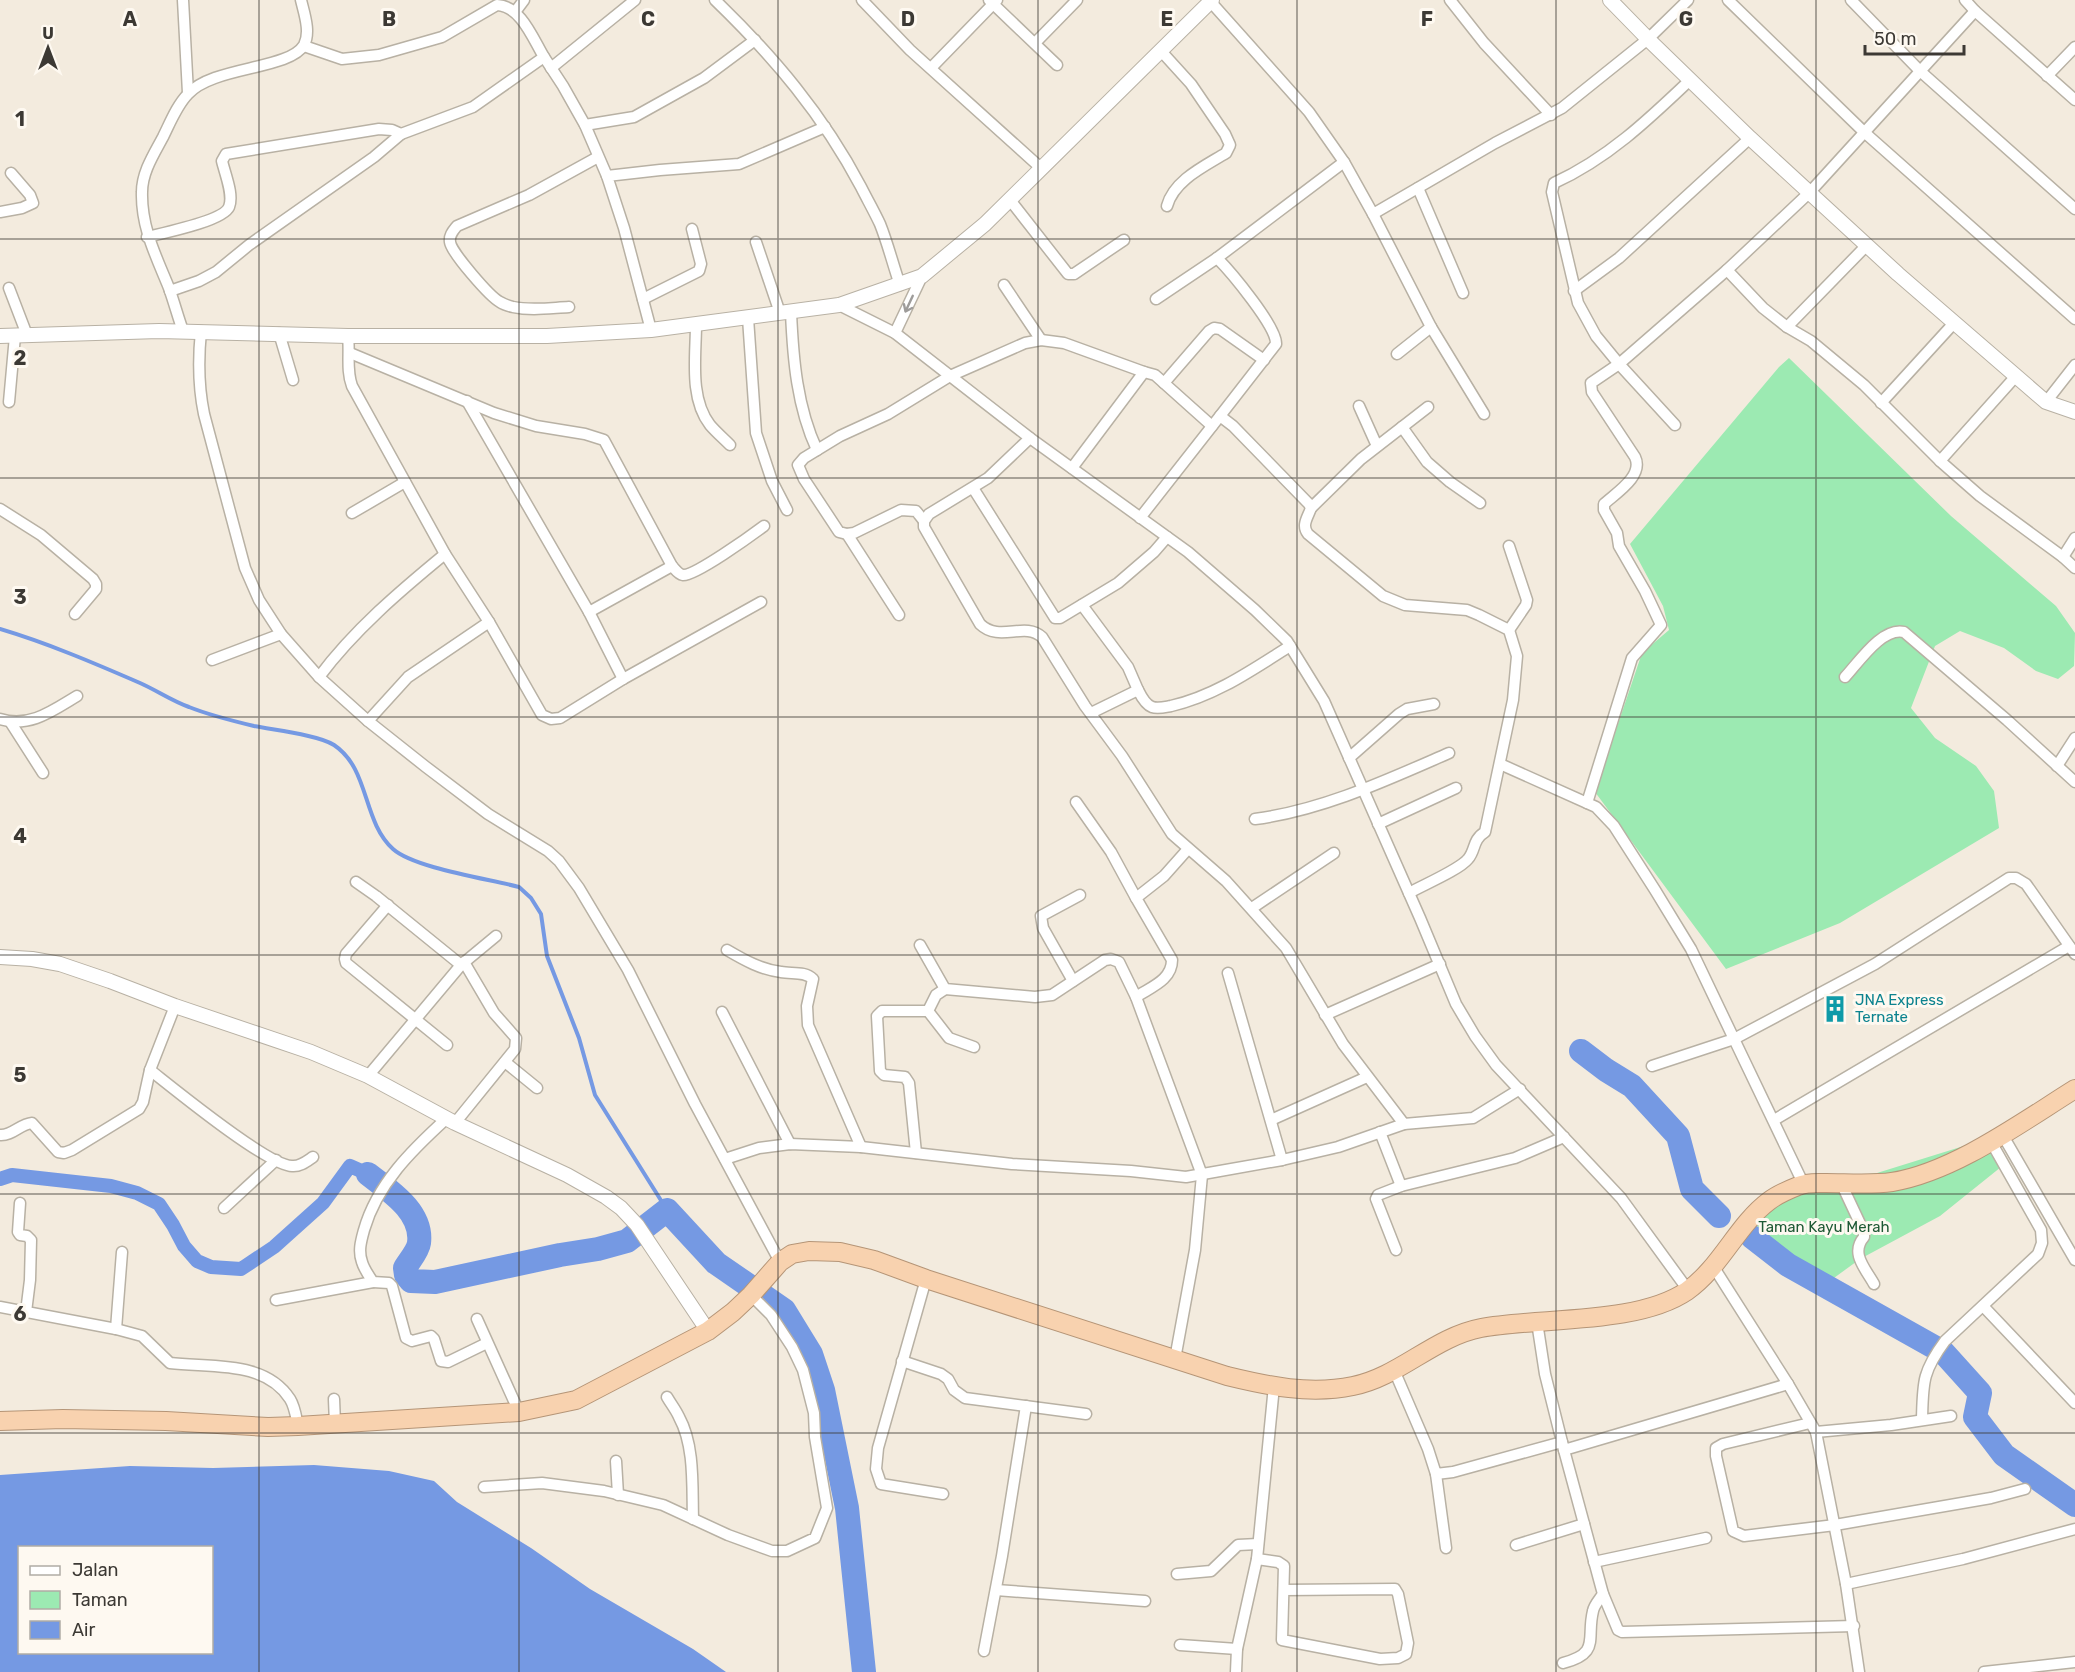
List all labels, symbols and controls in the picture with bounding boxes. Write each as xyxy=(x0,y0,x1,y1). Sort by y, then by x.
text: A xyxy=(123,7,138,31)
text: B xyxy=(382,7,396,31)
text: C xyxy=(641,7,655,31)
text: D xyxy=(901,7,915,31)
text: E xyxy=(1161,7,1173,31)
text: F xyxy=(1421,7,1433,31)
text: G xyxy=(1679,7,1693,31)
north arrow xyxy=(18,18,78,78)
scale bar xyxy=(1865,18,1964,56)
text: U xyxy=(42,24,54,43)
text: 50 m xyxy=(1874,28,1917,50)
text: 1 xyxy=(15,107,25,131)
one-way arrow xyxy=(902,295,914,313)
text: 2 xyxy=(14,346,27,370)
text: 3 xyxy=(13,585,27,609)
text: 4 xyxy=(13,824,27,848)
place label: JNA Express Ternate xyxy=(1855,991,1944,1026)
building icon: JNA Express Ternate xyxy=(1820,994,1850,1024)
text: 5 xyxy=(14,1063,27,1087)
park label: Taman Kayu Merah xyxy=(1758,1218,1890,1236)
text: 6 xyxy=(13,1302,27,1326)
legend xyxy=(18,1546,213,1654)
text: Jalan xyxy=(72,1559,119,1581)
text: Taman xyxy=(72,1589,128,1611)
text: Air xyxy=(72,1619,95,1641)

